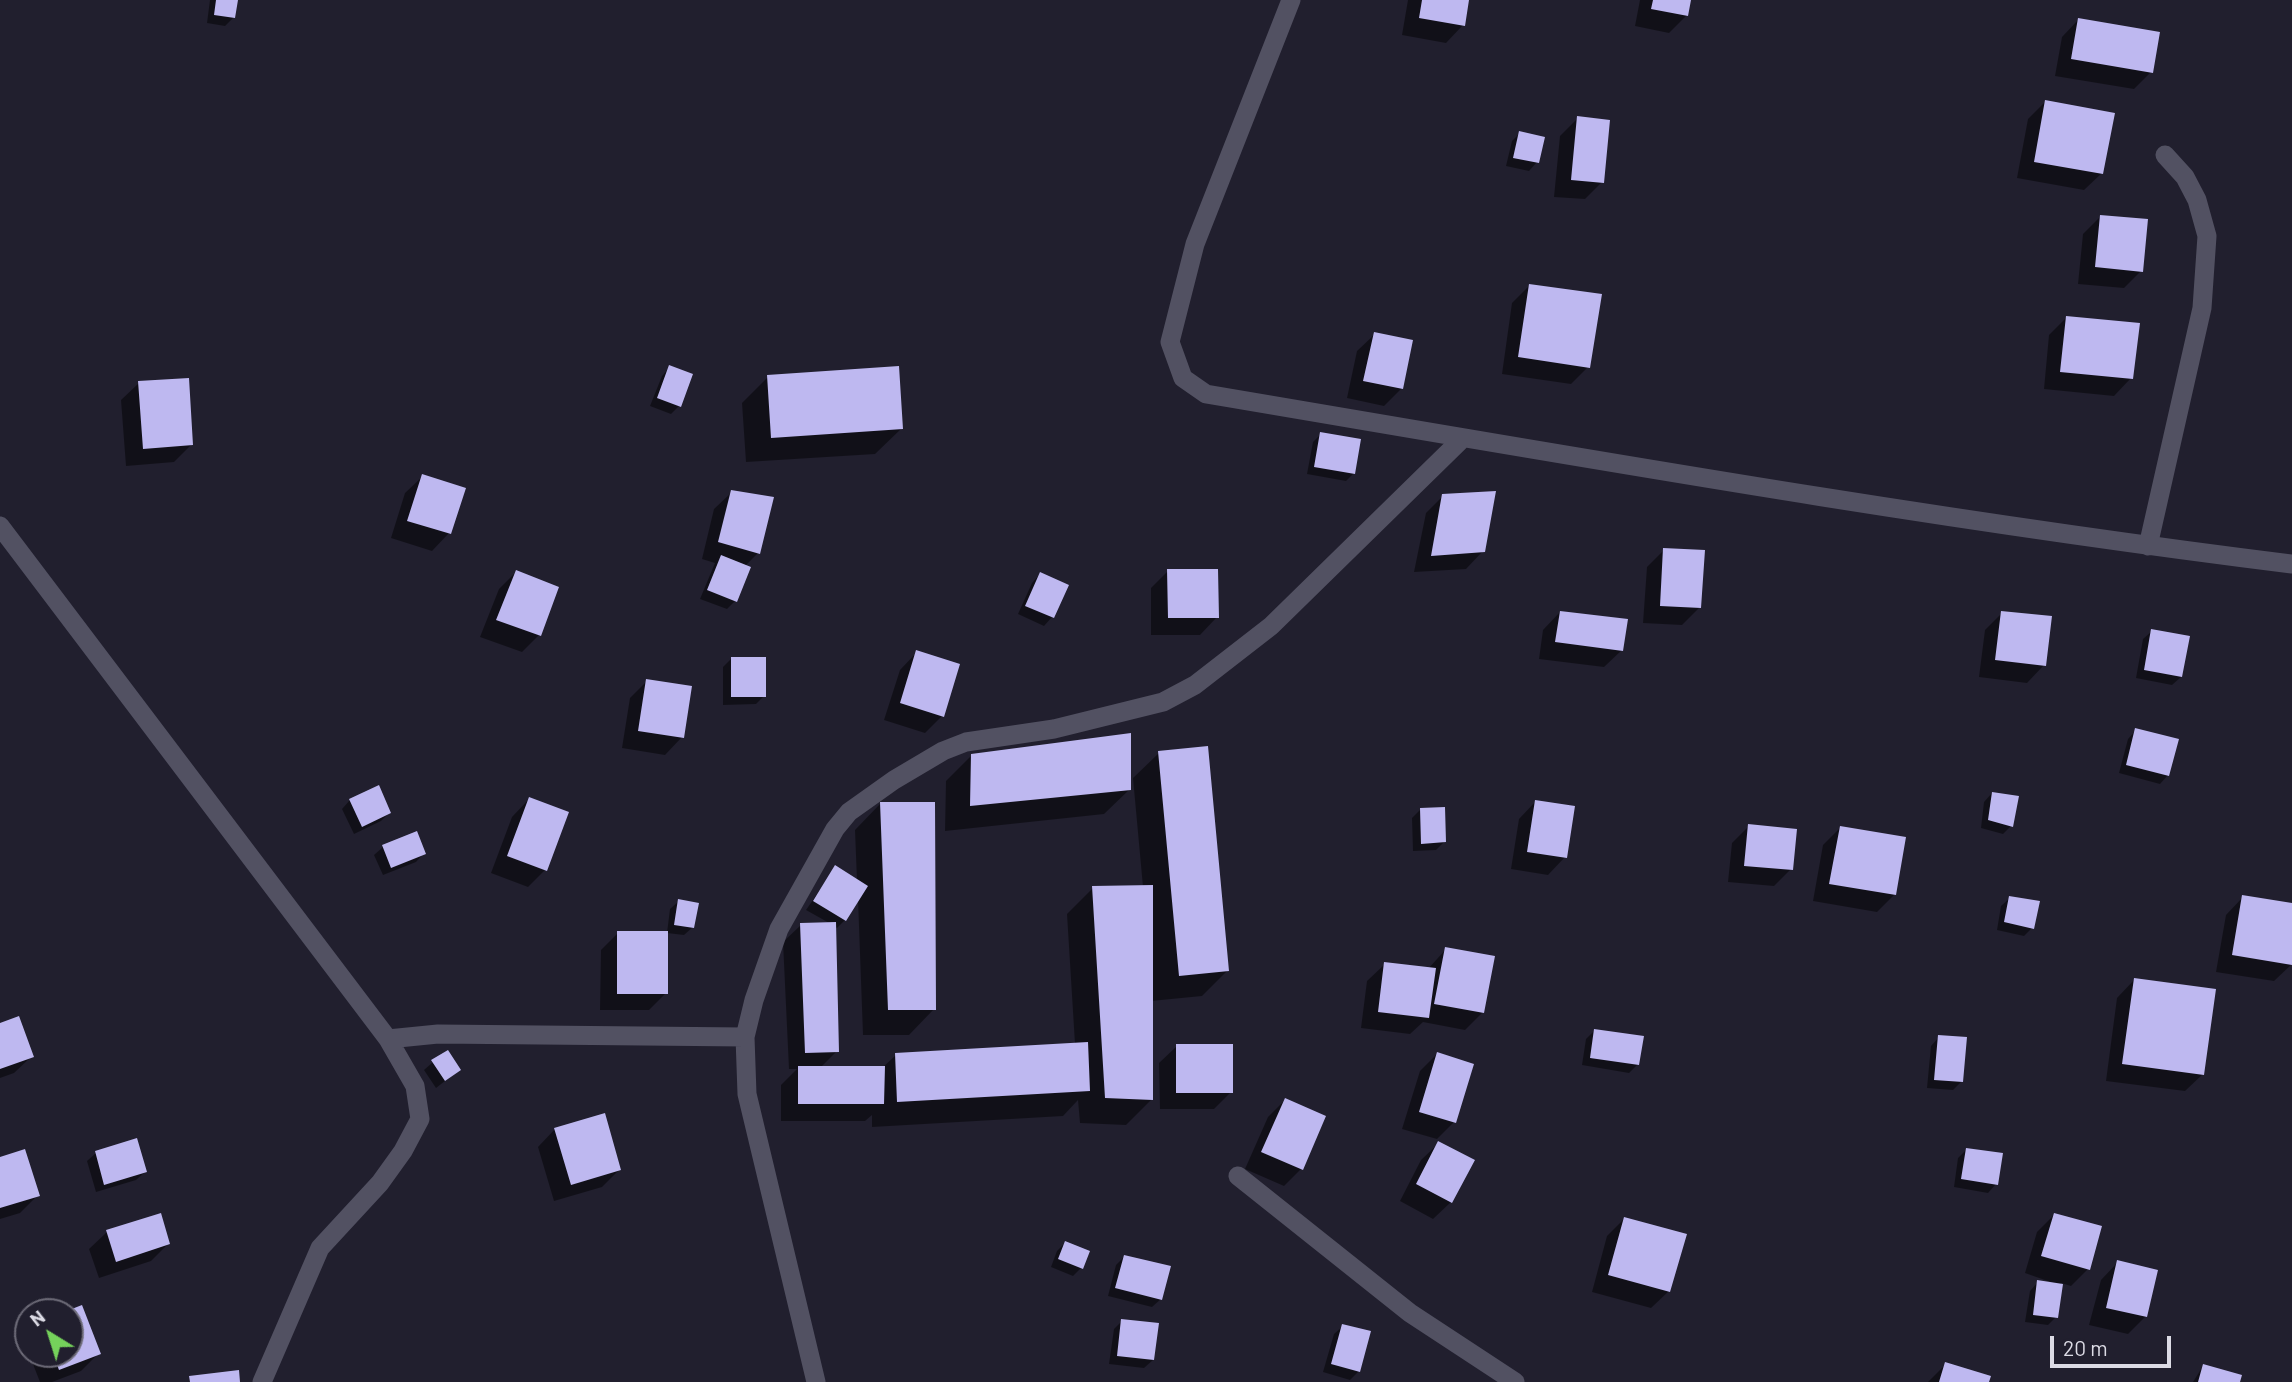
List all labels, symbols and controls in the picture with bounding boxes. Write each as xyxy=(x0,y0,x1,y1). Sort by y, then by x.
north arrow xyxy=(14,1298,84,1368)
text: N xyxy=(25,1305,49,1331)
scale bar xyxy=(2054,1322,2175,1366)
text: 20 m xyxy=(2063,1335,2108,1360)

